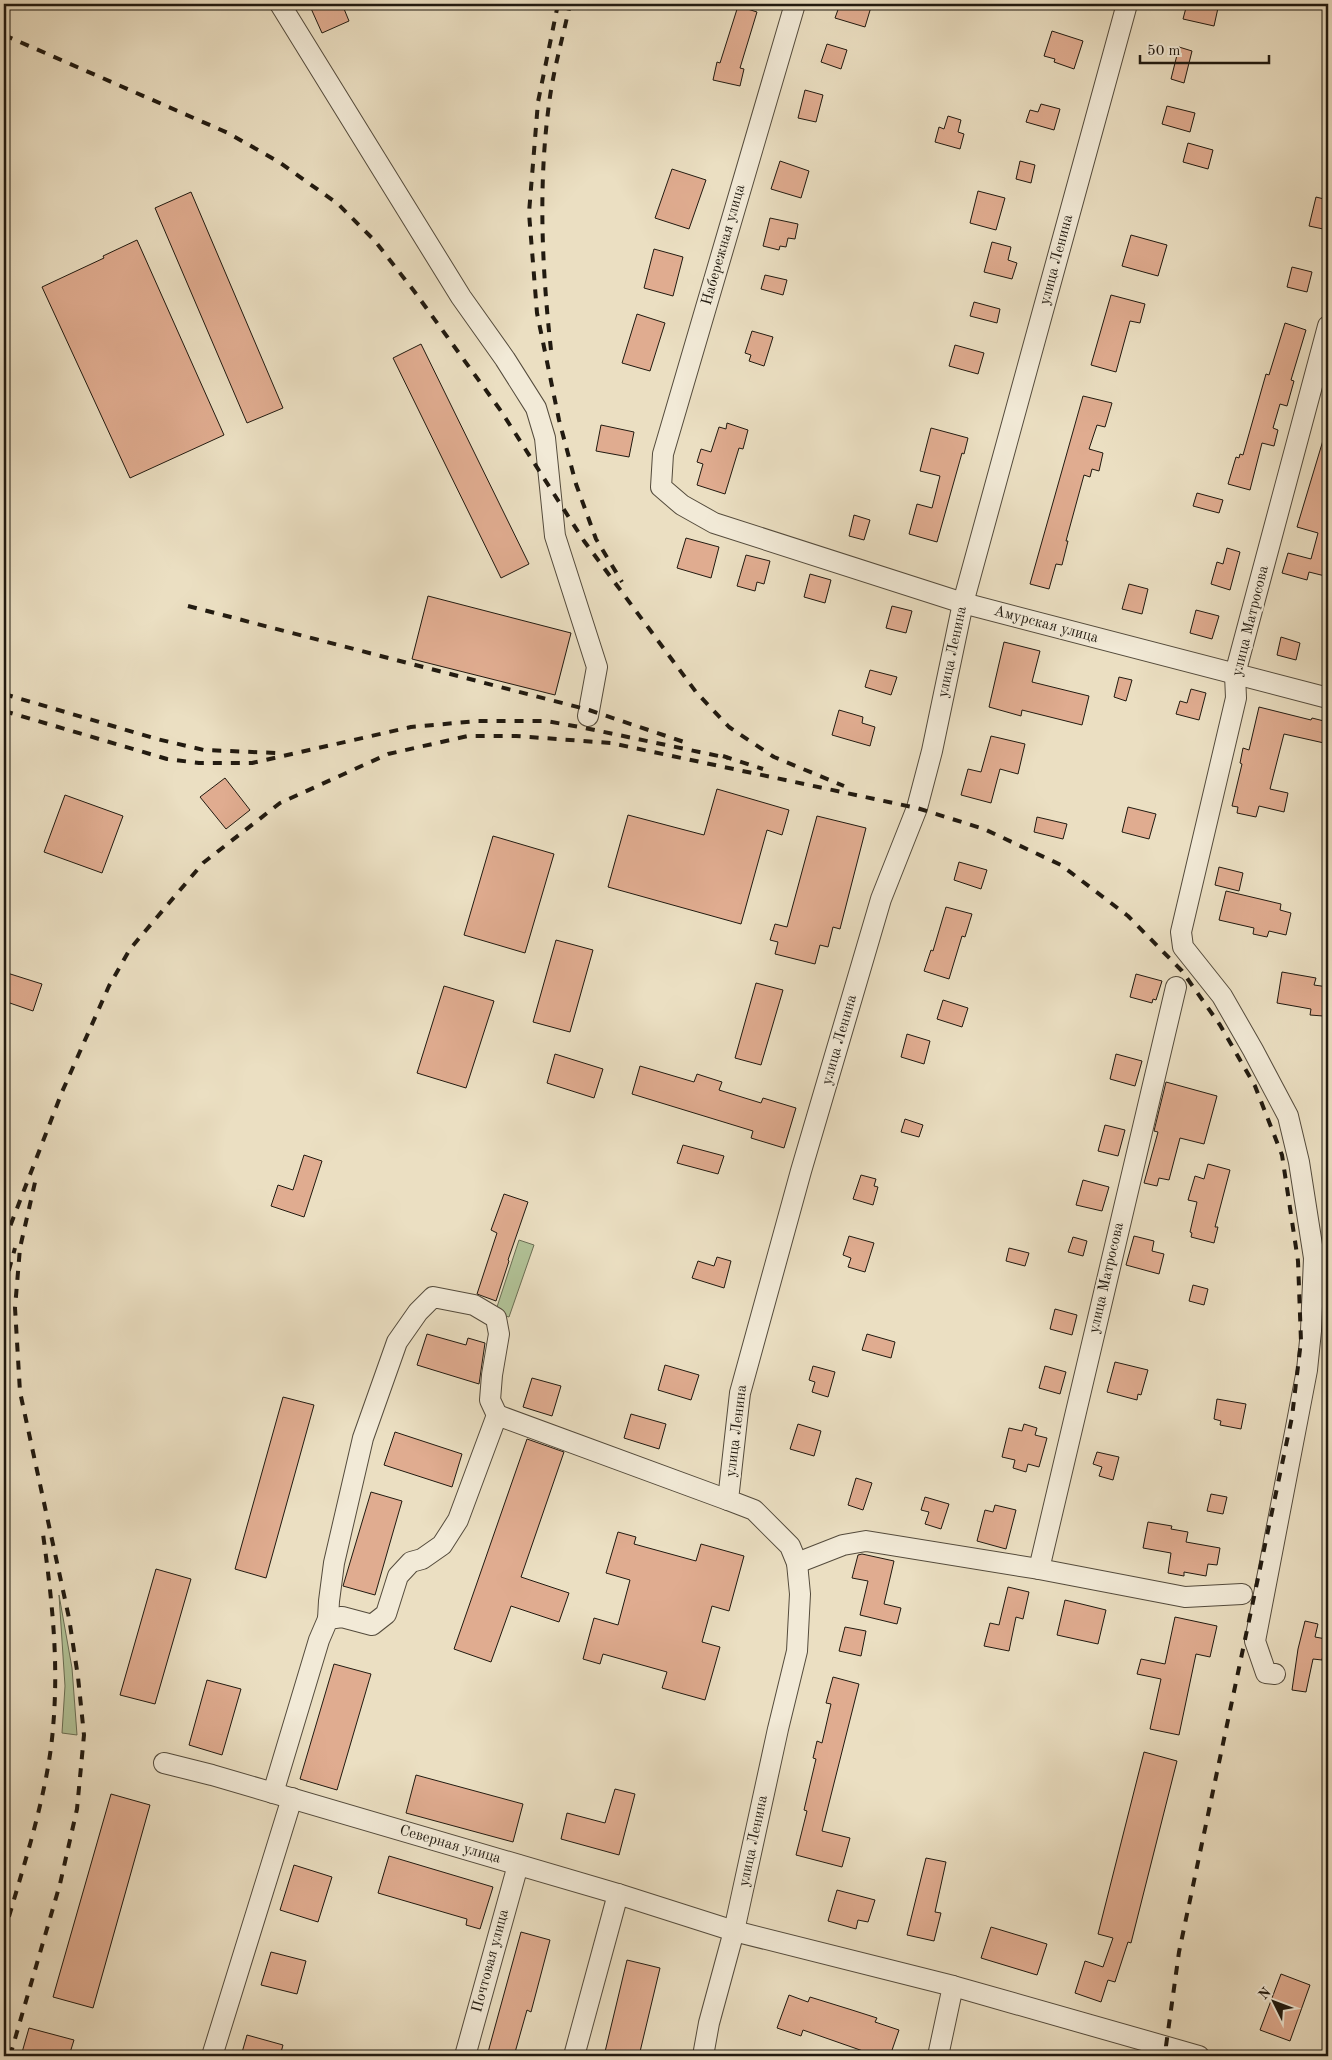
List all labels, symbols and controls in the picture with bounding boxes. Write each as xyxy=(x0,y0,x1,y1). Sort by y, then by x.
scale bar xyxy=(1140,32,1268,64)
text: 50 m xyxy=(1147,44,1181,59)
street label: Набережная улица xyxy=(700,182,749,307)
street label: улица Ленина xyxy=(1038,213,1076,307)
street label: улица Матросова xyxy=(1230,564,1272,678)
street label: улица Ленина xyxy=(936,604,970,699)
street label: Амурская улица xyxy=(992,604,1101,646)
street label: улица Ленина xyxy=(820,993,860,1087)
street label: улица Матросова xyxy=(1087,1220,1127,1335)
street label: улица Ленина xyxy=(724,1383,750,1478)
street label: улица Ленина xyxy=(737,1793,771,1888)
street label: Северная улица xyxy=(398,1823,503,1867)
street label: Почтовая улица xyxy=(470,1907,512,2014)
north arrow xyxy=(1250,1978,1300,2028)
text: N xyxy=(1256,1985,1274,2003)

